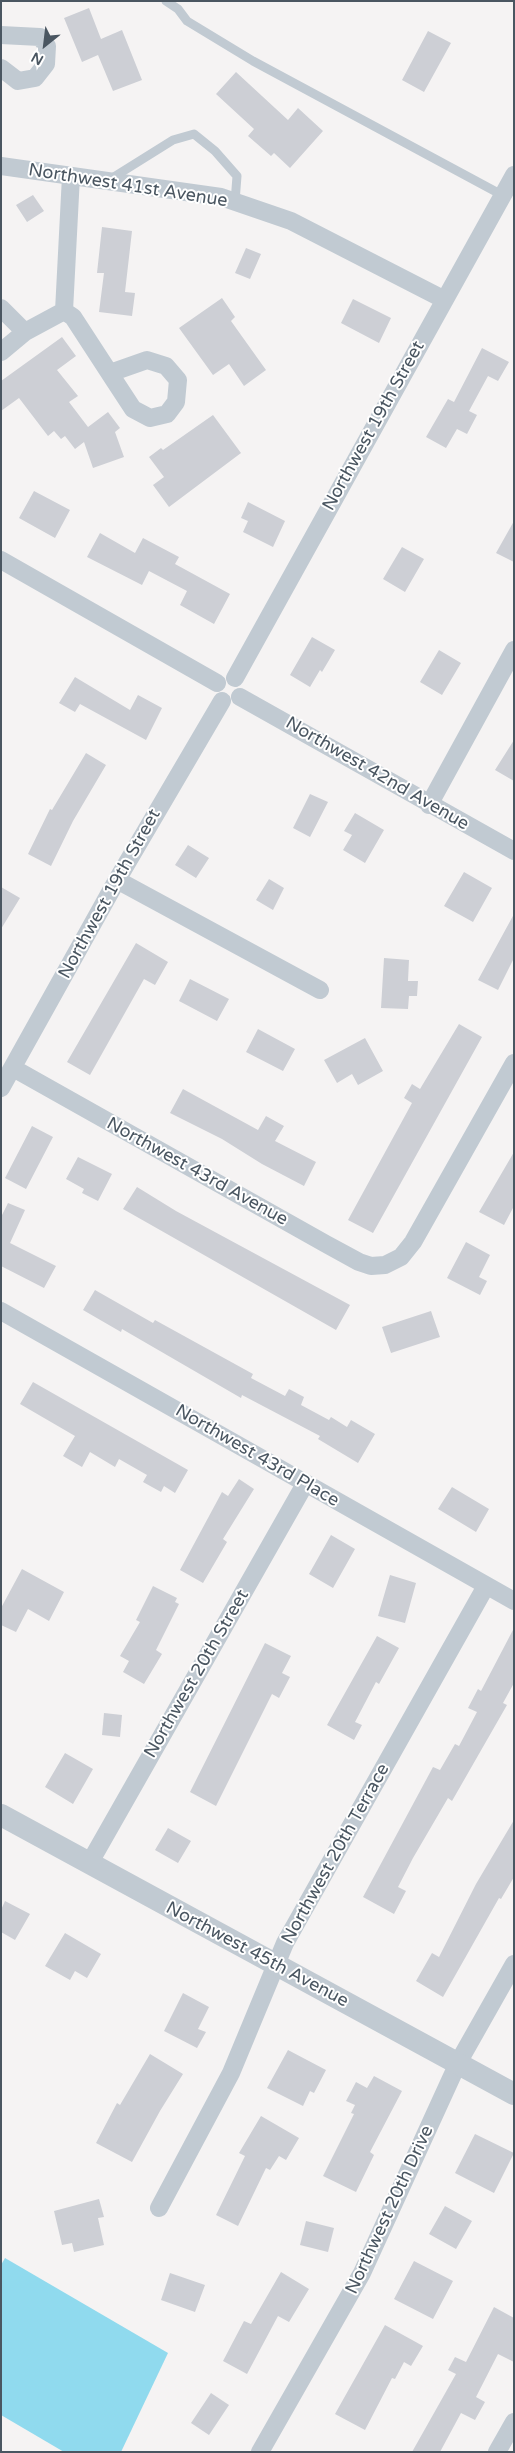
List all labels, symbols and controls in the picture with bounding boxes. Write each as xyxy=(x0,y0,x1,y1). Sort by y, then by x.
north arrow xyxy=(20,20,70,70)
text: N xyxy=(28,48,47,69)
street label: Northwest 41st Avenue xyxy=(27,160,229,212)
street label: Northwest 19th Street xyxy=(318,337,430,515)
street label: Northwest 42nd Avenue xyxy=(281,713,473,835)
street label: Northwest 19th Street xyxy=(54,805,166,983)
street label: Northwest 43rd Avenue xyxy=(103,1113,291,1231)
street label: Northwest 43rd Place xyxy=(171,1400,343,1512)
street label: Northwest 20th Street xyxy=(140,1586,254,1762)
street label: Northwest 20th Terrace xyxy=(277,1760,395,1948)
street label: Northwest 45th Avenue xyxy=(162,1898,352,2012)
street label: Northwest 20th Drive xyxy=(341,2122,439,2298)

